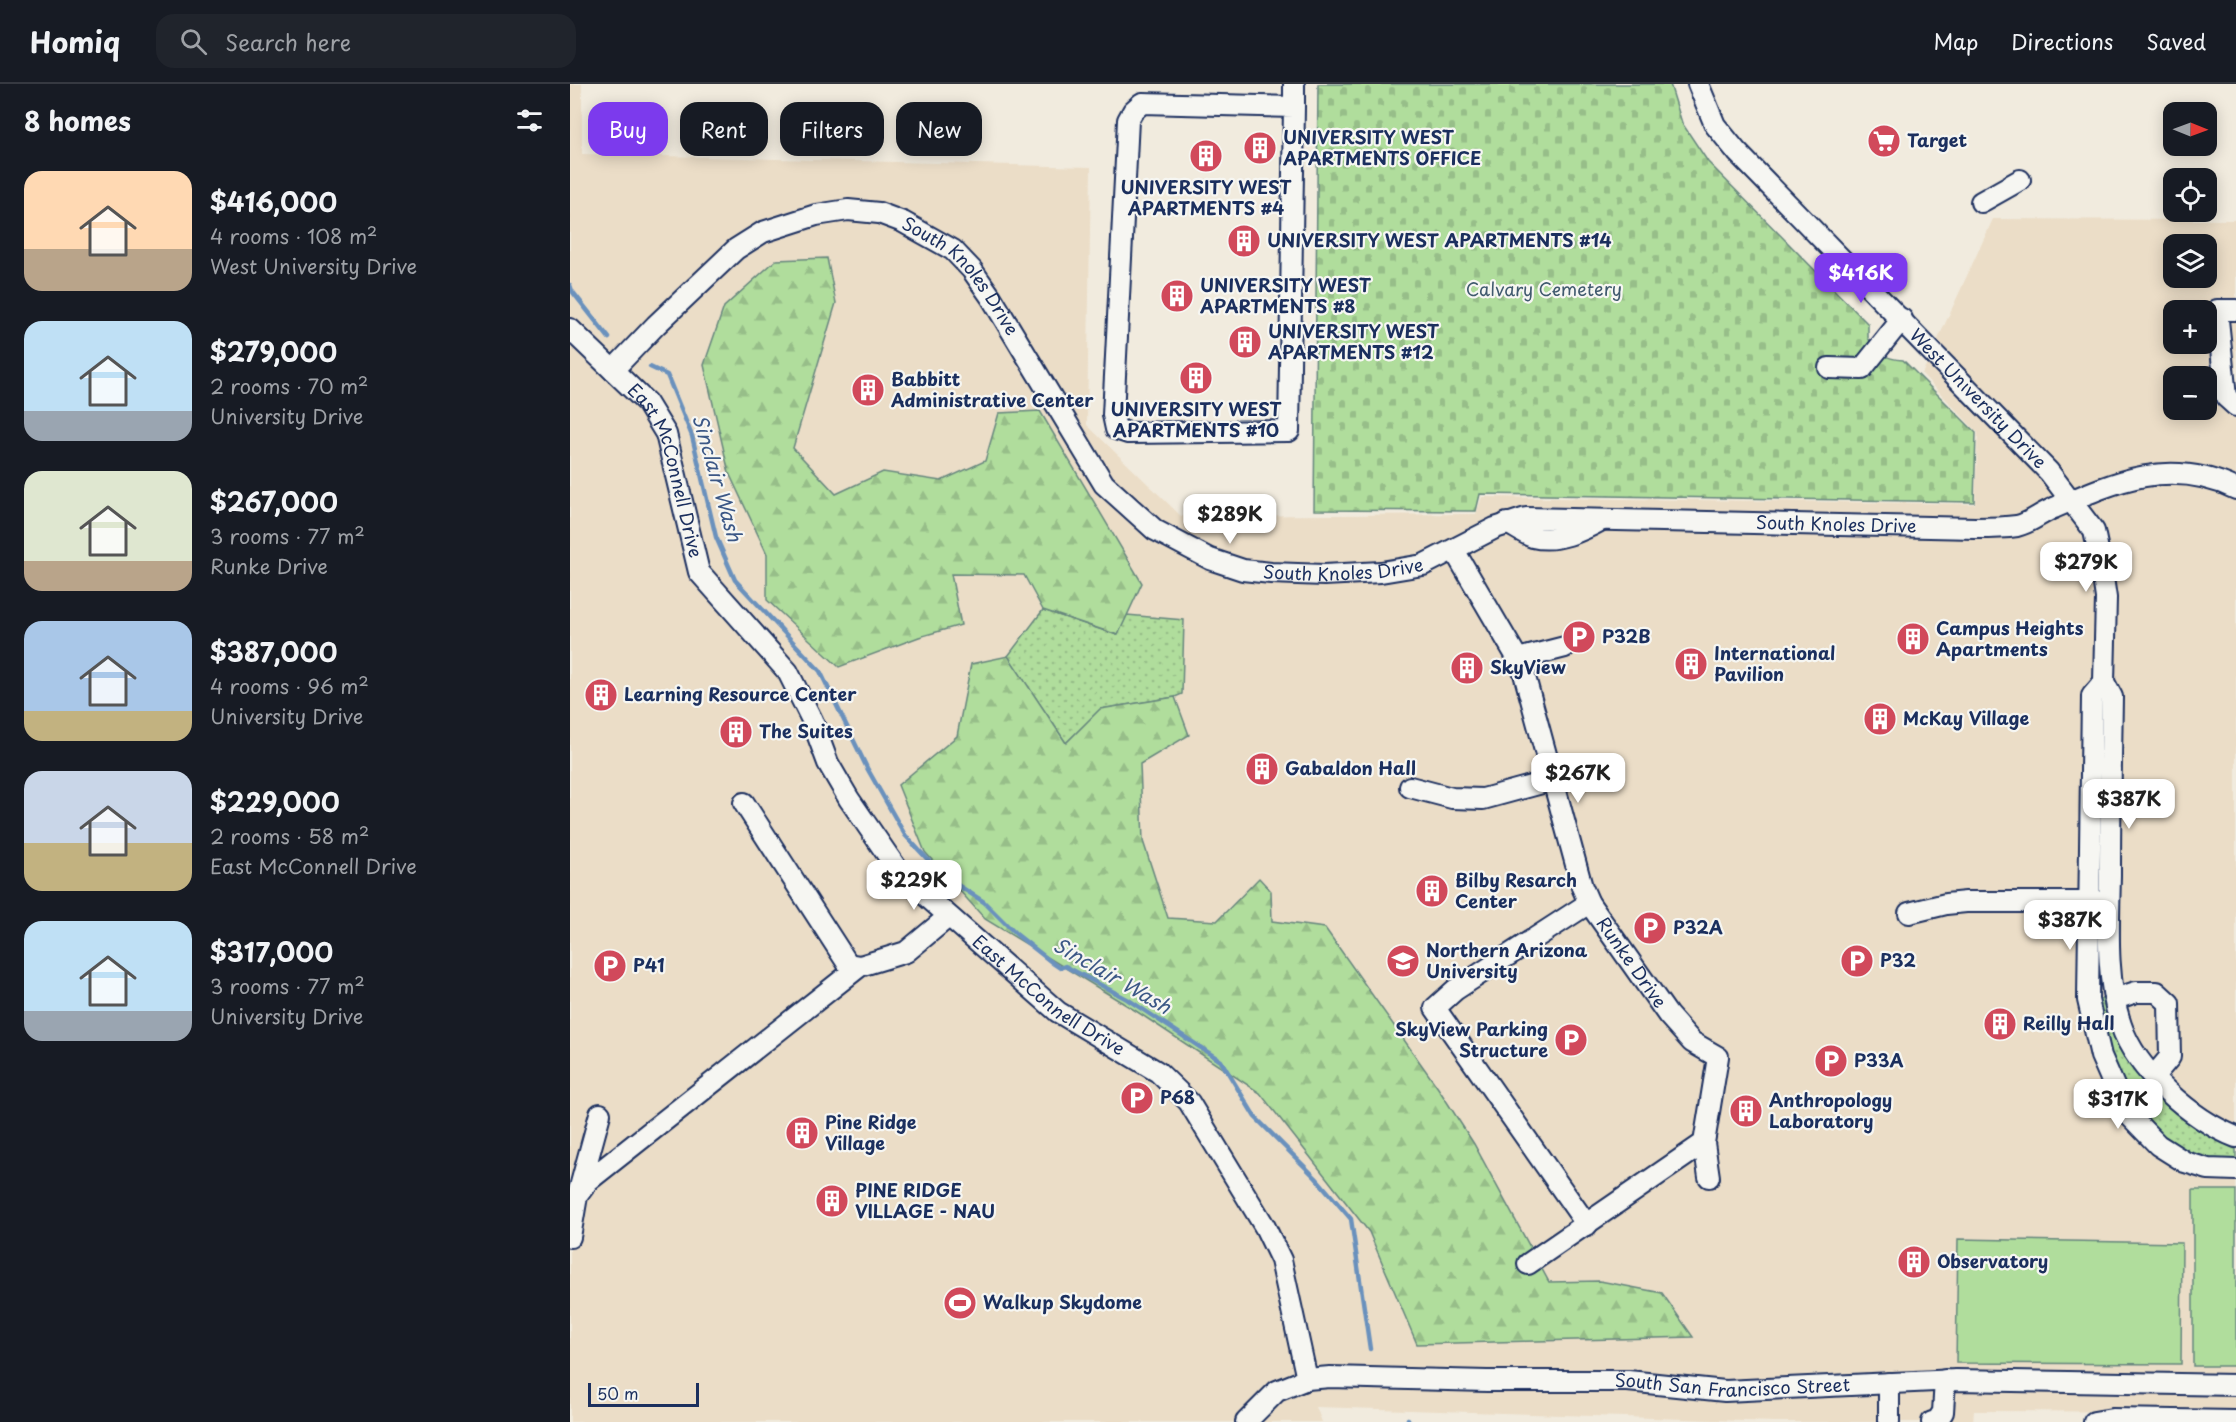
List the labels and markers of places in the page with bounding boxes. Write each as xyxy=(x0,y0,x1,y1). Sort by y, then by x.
place label: UNIVERSITY WEST APARTMENTS OFFICE xyxy=(1282,123,1481,171)
supermarket icon: Target xyxy=(1866,123,1902,159)
place label: Target xyxy=(1907,126,1967,153)
building icon: UNIVERSITY WEST APARTMENTS OFFICE xyxy=(1242,130,1278,166)
building icon: UNIVERSITY WEST APARTMENTS #4 xyxy=(1188,138,1224,174)
place label: UNIVERSITY WEST APARTMENTS #4 xyxy=(1121,173,1292,221)
building icon: UNIVERSITY WEST APARTMENTS #14 xyxy=(1226,223,1262,259)
place label: UNIVERSITY WEST APARTMENTS #14 xyxy=(1267,226,1612,253)
pin: $416K xyxy=(1819,253,1903,304)
place label: UNIVERSITY WEST APARTMENTS #8 xyxy=(1199,271,1372,319)
building icon: UNIVERSITY WEST APARTMENTS #8 xyxy=(1159,278,1195,314)
place label: UNIVERSITY WEST APARTMENTS #12 xyxy=(1267,317,1440,365)
building icon: UNIVERSITY WEST APARTMENTS #12 xyxy=(1227,324,1263,360)
building icon: UNIVERSITY WEST APARTMENTS #10 xyxy=(1178,360,1214,396)
place label: Babbitt Administrative Center xyxy=(890,365,1094,413)
building icon: Babbitt Administrative Center xyxy=(850,372,886,408)
place label: UNIVERSITY WEST APARTMENTS #10 xyxy=(1111,395,1282,443)
pin: $289K xyxy=(1188,494,1272,545)
pin: $279K xyxy=(2044,542,2128,593)
place label: Campus Heights Apartments xyxy=(1936,614,2084,662)
parking icon: P32B xyxy=(1561,619,1597,655)
building icon: Campus Heights Apartments xyxy=(1895,621,1931,657)
place label: P32B xyxy=(1602,622,1650,649)
place label: International Pavilion xyxy=(1714,639,1835,687)
building icon: International Pavilion xyxy=(1673,646,1709,682)
building icon: SkyView xyxy=(1449,650,1485,686)
place label: SkyView xyxy=(1490,653,1566,680)
building icon: Learning Resource Center xyxy=(583,677,619,713)
place label: Learning Resource Center xyxy=(624,680,857,707)
building icon: McKay Village xyxy=(1862,701,1898,737)
place label: McKay Village xyxy=(1903,704,2029,731)
building icon: The Suites xyxy=(718,714,754,750)
place label: The Suites xyxy=(759,717,853,744)
building icon: Gabaldon Hall xyxy=(1244,751,1280,787)
pin: $267K xyxy=(1536,753,1620,804)
place label: Gabaldon Hall xyxy=(1285,754,1416,781)
pin: $387K xyxy=(2087,779,2171,830)
pin: $229K xyxy=(872,860,956,911)
place label: Bilby Resarch Center xyxy=(1455,866,1577,914)
building icon: Bilby Resarch Center xyxy=(1414,873,1450,909)
pin: $387K xyxy=(2028,900,2112,951)
parking icon: P32A xyxy=(1632,910,1668,946)
place label: P32A xyxy=(1673,913,1723,940)
place label: Northern Arizona University xyxy=(1426,936,1588,984)
school or university icon: Northern Arizona University xyxy=(1385,943,1421,979)
parking icon: P32 xyxy=(1839,943,1875,979)
place label: P32 xyxy=(1880,946,1916,973)
parking icon: P41 xyxy=(592,948,628,984)
place label: P41 xyxy=(633,951,665,978)
building icon: Reilly Hall xyxy=(1982,1006,2018,1042)
place label: Reilly Hall xyxy=(2023,1009,2114,1036)
place label: SkyView Parking Structure xyxy=(1395,1015,1548,1063)
parking icon: SkyView Parking Structure xyxy=(1553,1022,1589,1058)
parking icon: P33A xyxy=(1813,1043,1849,1079)
place label: P33A xyxy=(1854,1046,1904,1073)
pin: $317K xyxy=(2076,1079,2160,1130)
parking icon: P68 xyxy=(1119,1080,1155,1116)
place label: P68 xyxy=(1160,1083,1195,1110)
place label: Anthropology Laboratory xyxy=(1769,1086,1892,1134)
building icon: Anthropology Laboratory xyxy=(1728,1093,1764,1129)
place label: Pine Ridge Village xyxy=(825,1108,917,1156)
building icon: Pine Ridge Village xyxy=(784,1115,820,1151)
place label: PINE RIDGE VILLAGE - NAU xyxy=(855,1176,995,1224)
building icon: PINE RIDGE VILLAGE - NAU xyxy=(814,1183,850,1219)
building icon: Observatory xyxy=(1896,1244,1932,1280)
place label: Observatory xyxy=(1937,1247,2048,1274)
sports icon: Walkup Skydome xyxy=(942,1285,978,1321)
place label: Walkup Skydome xyxy=(983,1288,1142,1315)

